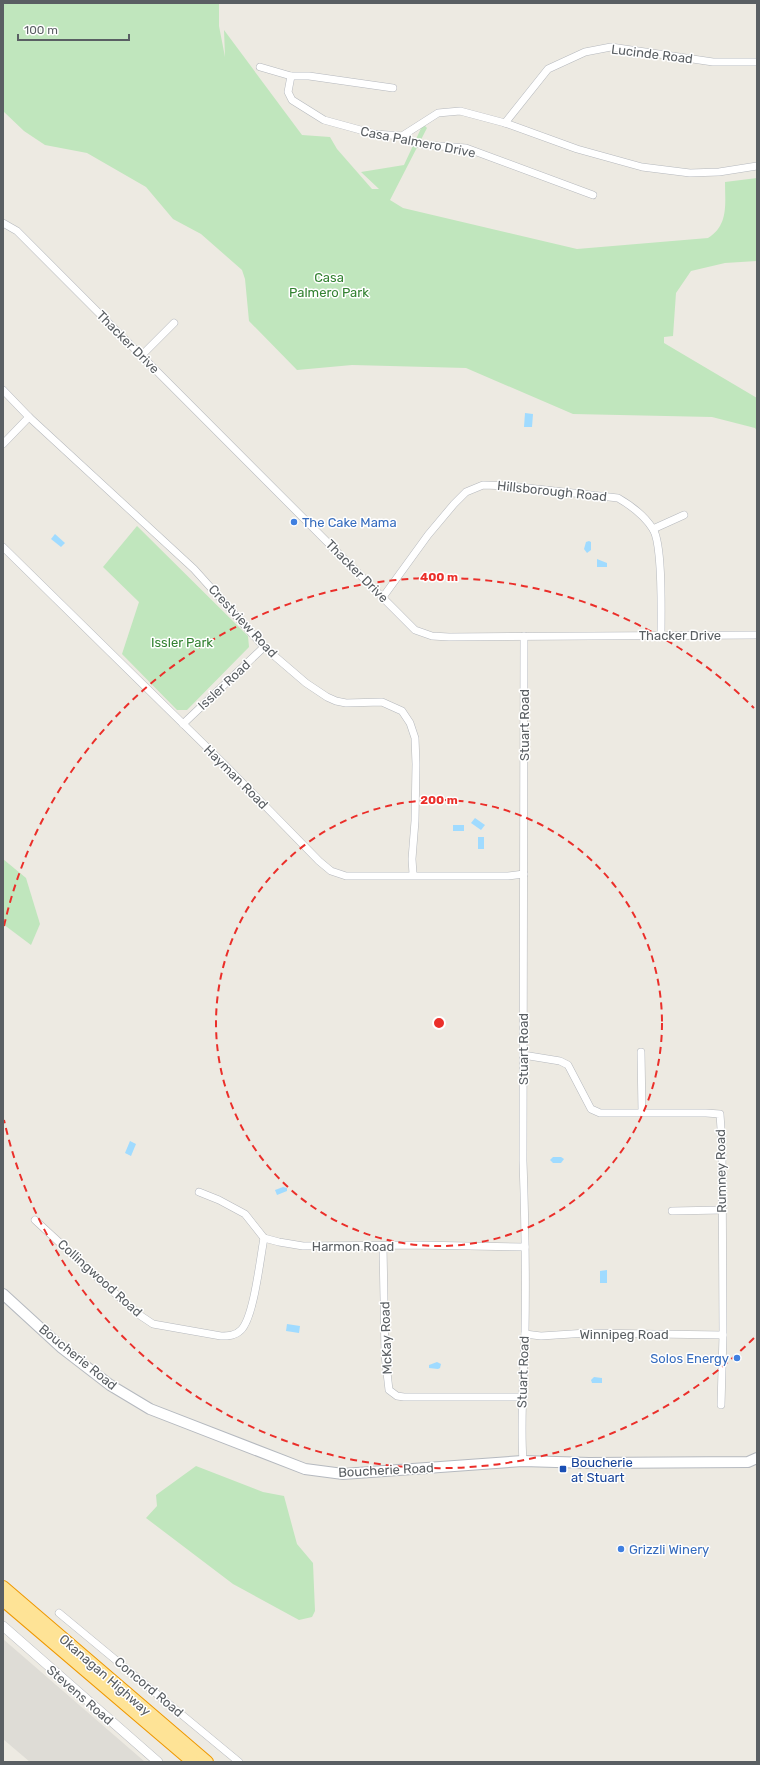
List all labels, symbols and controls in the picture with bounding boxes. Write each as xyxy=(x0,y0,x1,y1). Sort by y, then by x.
scale bar xyxy=(18,16,129,42)
text: 100 m xyxy=(24,23,58,37)
street label: Lucinde Road xyxy=(610,42,694,66)
street label: Casa Palmero Drive xyxy=(359,123,477,161)
park label: Casa Palmero Park xyxy=(289,270,369,300)
street label: Thacker Drive xyxy=(94,308,162,376)
street label: Hillsborough Road xyxy=(496,478,608,505)
place label: The Cake Mama xyxy=(302,515,397,530)
marker: The Cake Mama xyxy=(289,517,299,527)
street label: Thacker Drive xyxy=(323,537,391,605)
text: 400 m xyxy=(420,570,458,584)
street label: Crestview Road xyxy=(205,581,281,661)
street label: Thacker Drive xyxy=(639,628,721,643)
park label: Issler Park xyxy=(151,635,213,650)
street label: Issler Road xyxy=(195,657,253,713)
street label: Stuart Road xyxy=(517,689,532,761)
street label: Hayman Road xyxy=(201,742,271,812)
text: 200 m xyxy=(420,793,458,807)
street label: Stuart Road xyxy=(516,1013,531,1085)
centre of rings xyxy=(432,1016,446,1030)
street label: Rumney Road xyxy=(713,1129,729,1213)
street label: Collingwood Road xyxy=(54,1236,145,1320)
street label: Harmon Road xyxy=(312,1239,394,1254)
street label: McKay Road xyxy=(377,1301,395,1375)
street label: Boucherie Road xyxy=(36,1321,120,1393)
street label: Winnipeg Road xyxy=(579,1327,669,1343)
street label: Stuart Road xyxy=(514,1336,532,1408)
place label: Solos Energy xyxy=(650,1351,729,1367)
marker: Solos Energy xyxy=(732,1353,742,1363)
place label: Boucherie at Stuart xyxy=(571,1455,633,1485)
street label: Boucherie Road xyxy=(338,1460,434,1480)
marker: Boucherie at Stuart xyxy=(558,1464,568,1474)
place label: Grizzli Winery xyxy=(629,1542,709,1557)
marker: Grizzli Winery xyxy=(616,1544,626,1554)
street label: Okanagan Highway xyxy=(56,1631,154,1719)
street label: Concord Road xyxy=(112,1654,186,1720)
street label: Stevens Road xyxy=(44,1662,116,1728)

